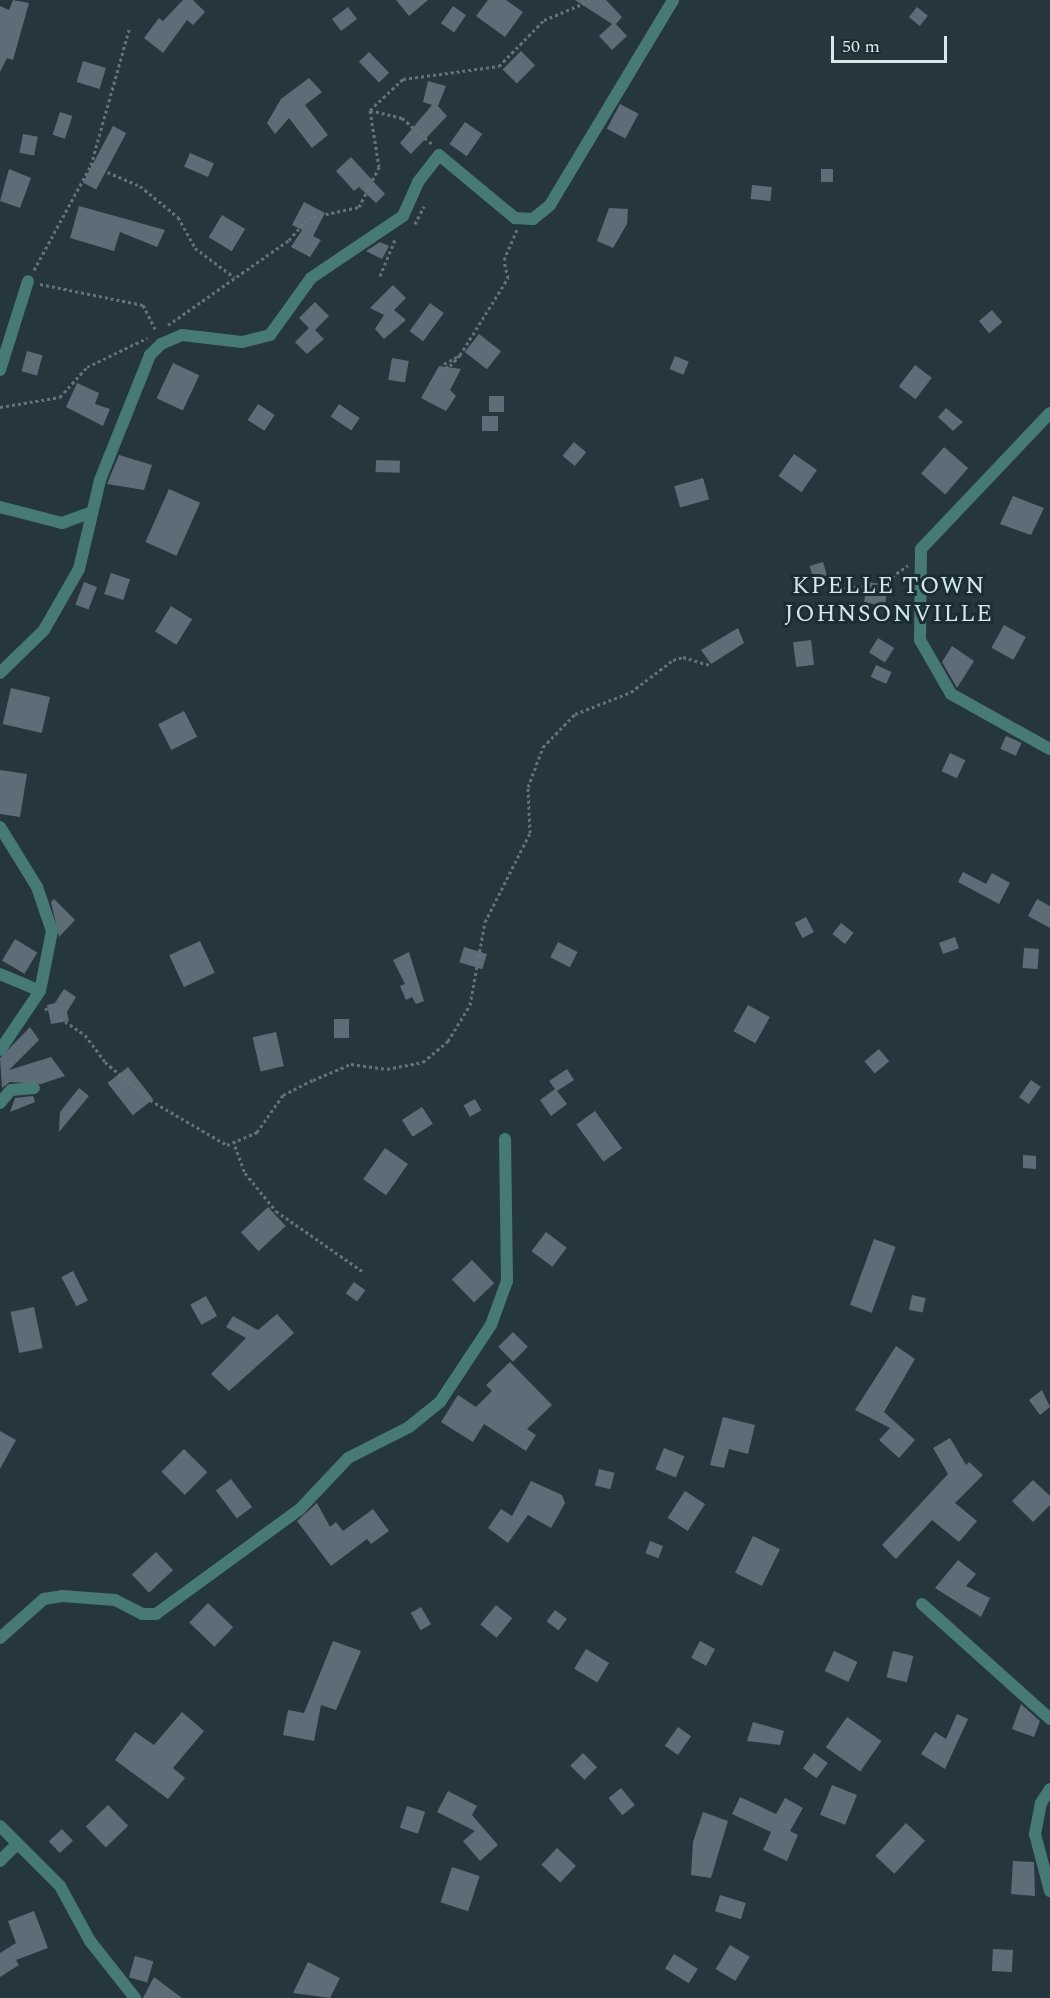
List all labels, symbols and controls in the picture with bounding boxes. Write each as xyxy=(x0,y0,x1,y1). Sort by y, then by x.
scale bar xyxy=(834,24,950,62)
text: 50 m xyxy=(842,33,880,60)
district label: KPELLE TOWN JOHNSONVILLE xyxy=(784,573,994,629)

